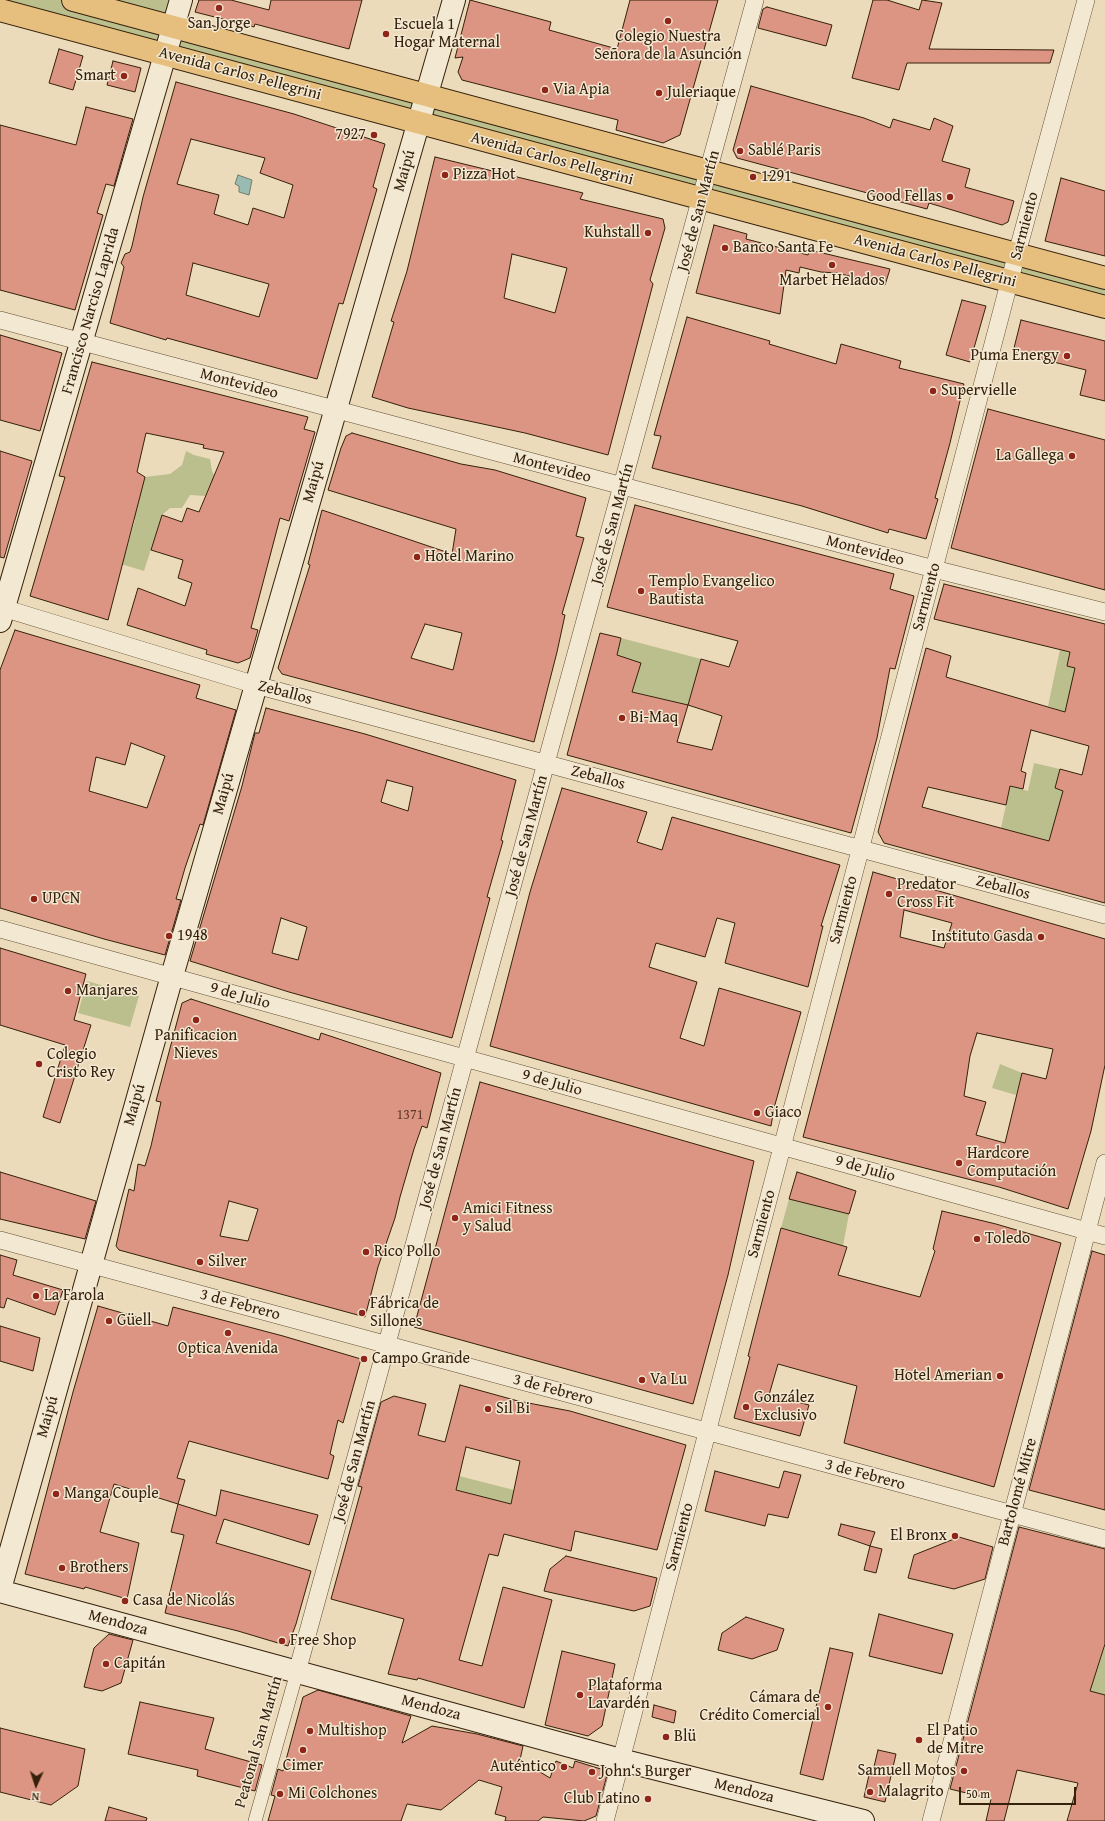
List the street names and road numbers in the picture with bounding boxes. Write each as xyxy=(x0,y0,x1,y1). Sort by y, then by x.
street label: Avenida Carlos Pellegrini xyxy=(157,43,323,105)
street label: Avenida Carlos Pellegrini xyxy=(469,128,635,190)
street label: Maipú xyxy=(390,148,420,194)
street label: José de San Martín xyxy=(674,148,724,274)
street label: Sarmiento xyxy=(1007,190,1043,262)
street label: Francisco Narciso Laprida xyxy=(58,225,124,397)
street label: Avenida Carlos Pellegrini xyxy=(852,230,1018,292)
street label: Montevideo xyxy=(198,364,280,404)
street label: Montevideo xyxy=(511,448,593,488)
street label: Maipú xyxy=(299,459,329,505)
street label: José de San Martín xyxy=(588,461,638,587)
street label: Montevideo xyxy=(824,531,906,571)
street label: Sarmiento xyxy=(909,561,945,633)
street label: Zeballos xyxy=(256,677,314,709)
street label: Zeballos xyxy=(569,762,627,794)
street label: Maipú xyxy=(209,771,239,817)
street label: José de San Martín xyxy=(502,773,552,899)
street label: Zeballos xyxy=(974,872,1032,904)
street label: Sarmiento xyxy=(826,874,862,946)
street label: 9 de Julio xyxy=(208,978,272,1014)
street label: 9 de Julio xyxy=(520,1065,584,1101)
street label: Maipú xyxy=(120,1082,150,1128)
street label: José de San Martín xyxy=(416,1085,466,1211)
street label: 9 de Julio xyxy=(833,1151,897,1187)
street label: Sarmiento xyxy=(744,1188,780,1260)
street label: 3 de Febrero xyxy=(198,1285,282,1325)
street label: 3 de Febrero xyxy=(511,1370,595,1410)
street label: Maipú xyxy=(33,1394,63,1440)
street label: José de San Martín xyxy=(330,1398,380,1524)
street label: Bartolomé Mitre xyxy=(994,1436,1042,1548)
street label: 3 de Febrero xyxy=(823,1455,907,1495)
street label: Sarmiento xyxy=(662,1501,698,1573)
street label: Mendoza xyxy=(86,1606,150,1640)
street label: Peatonal San Martín xyxy=(231,1674,287,1810)
street label: Mendoza xyxy=(399,1691,463,1725)
street label: Mendoza xyxy=(712,1774,776,1808)

